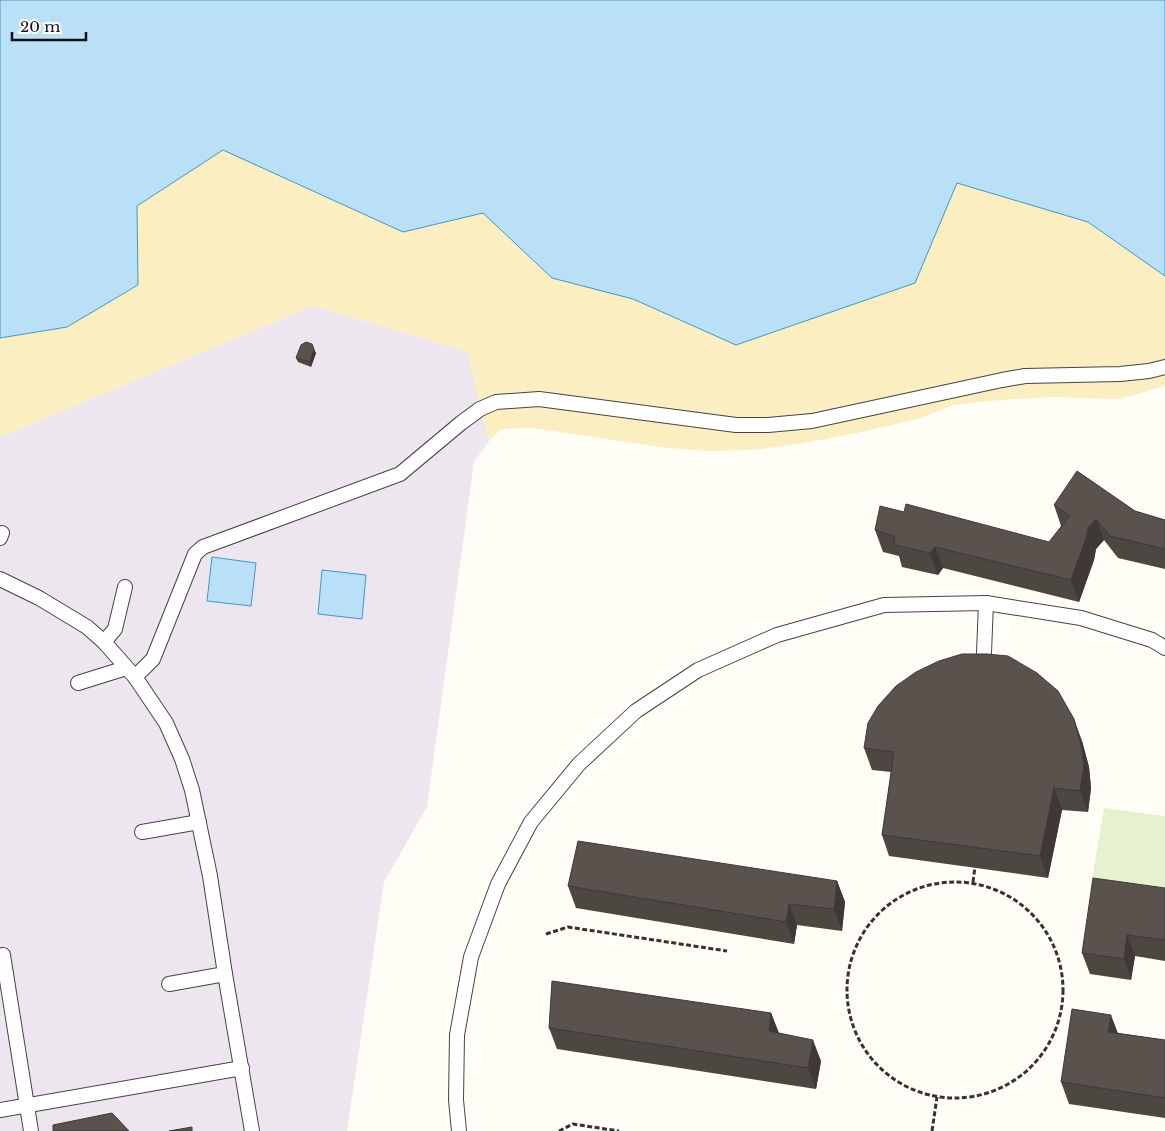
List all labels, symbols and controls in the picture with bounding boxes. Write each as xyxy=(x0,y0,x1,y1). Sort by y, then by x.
scale bar xyxy=(12,10,86,42)
text: 20 m xyxy=(20,17,60,36)

